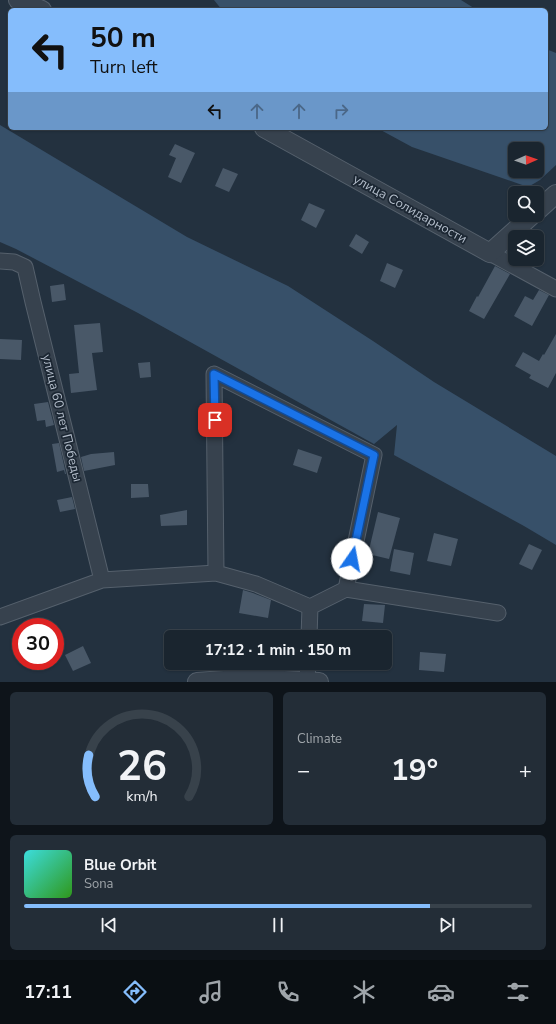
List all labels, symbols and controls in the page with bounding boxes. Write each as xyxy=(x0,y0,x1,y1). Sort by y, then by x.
text: 50 m xyxy=(90,19,156,57)
icon: left xyxy=(24,24,76,76)
text: Turn left xyxy=(90,55,158,79)
icon: left xyxy=(204,100,226,122)
icon: ahead xyxy=(246,100,268,122)
icon: ahead xyxy=(288,100,310,122)
icon: right xyxy=(330,100,352,122)
north arrow xyxy=(508,142,544,178)
map controls xyxy=(508,142,544,266)
street label: улица Солидарности xyxy=(350,170,470,248)
button: search xyxy=(508,186,544,222)
button: layers xyxy=(508,230,544,266)
street label: улица 60 лет Победы xyxy=(37,352,87,484)
pin xyxy=(198,403,232,437)
icon: arrive xyxy=(204,409,226,431)
position arrow xyxy=(331,538,373,580)
speed limit sign: 30 xyxy=(12,618,64,670)
text: 17:12 · 1 min · 150 m xyxy=(205,640,351,660)
text: Climate xyxy=(297,730,342,748)
text: 26 xyxy=(117,737,166,794)
text: 19° xyxy=(391,750,438,791)
text: − xyxy=(297,756,310,786)
text: + xyxy=(519,756,532,786)
text: km/h xyxy=(126,786,157,805)
text: Blue Orbit xyxy=(84,855,156,875)
text: Sona xyxy=(84,875,114,893)
icon: previous xyxy=(98,914,120,936)
icon: pause xyxy=(267,914,289,936)
icon: next xyxy=(436,914,458,936)
icon: directions xyxy=(121,978,149,1006)
icon: music xyxy=(197,978,225,1006)
icon: phone xyxy=(274,978,302,1006)
icon: climate xyxy=(350,978,378,1006)
icon: car xyxy=(427,978,455,1006)
icon: filters xyxy=(504,978,532,1006)
text: 17:11 xyxy=(24,980,72,1004)

